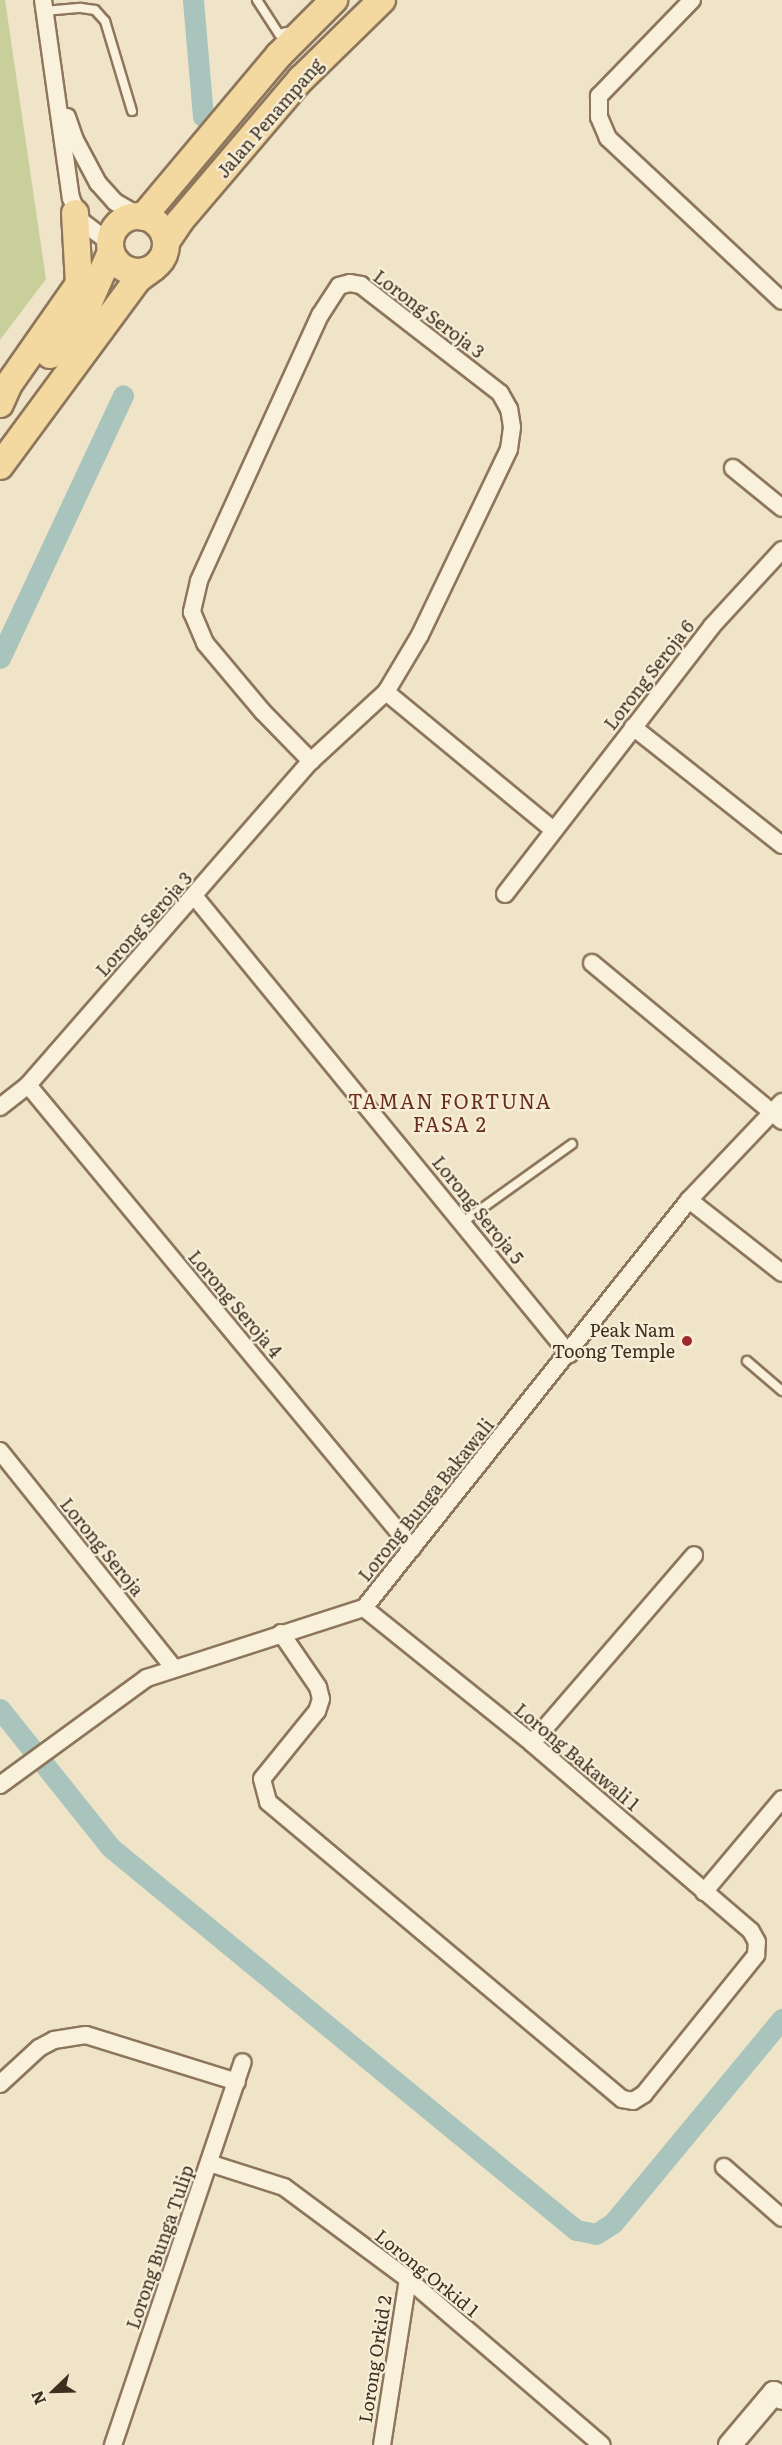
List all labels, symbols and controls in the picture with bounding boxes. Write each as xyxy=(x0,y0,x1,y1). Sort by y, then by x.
street label: Jalan Penampang xyxy=(212,54,328,182)
street label: Lorong Seroja 3 xyxy=(369,265,489,363)
street label: Lorong Seroja 6 xyxy=(599,616,699,734)
street label: Lorong Seroja 3 xyxy=(91,867,197,981)
district label: TAMAN FORTUNA FASA 2 xyxy=(348,1088,552,1135)
street label: Lorong Seroja 5 xyxy=(428,1152,528,1268)
street label: Lorong Seroja 4 xyxy=(184,1246,286,1362)
place label: Peak Nam Toong Temple xyxy=(552,1320,675,1362)
marker: Peak Nam Toong Temple xyxy=(680,1334,694,1348)
street label: Lorong Bunga Bakawali xyxy=(354,1414,498,1586)
street label: Lorong Seroja xyxy=(56,1494,148,1600)
street label: Lorong Bakawali 1 xyxy=(510,1699,644,1815)
street label: Lorong Bunga Tulip xyxy=(122,2162,198,2332)
street label: Lorong Orkid 1 xyxy=(371,2225,483,2321)
street label: Lorong Orkid 2 xyxy=(354,2294,396,2424)
north arrow xyxy=(24,2361,84,2421)
text: N xyxy=(24,2387,51,2409)

